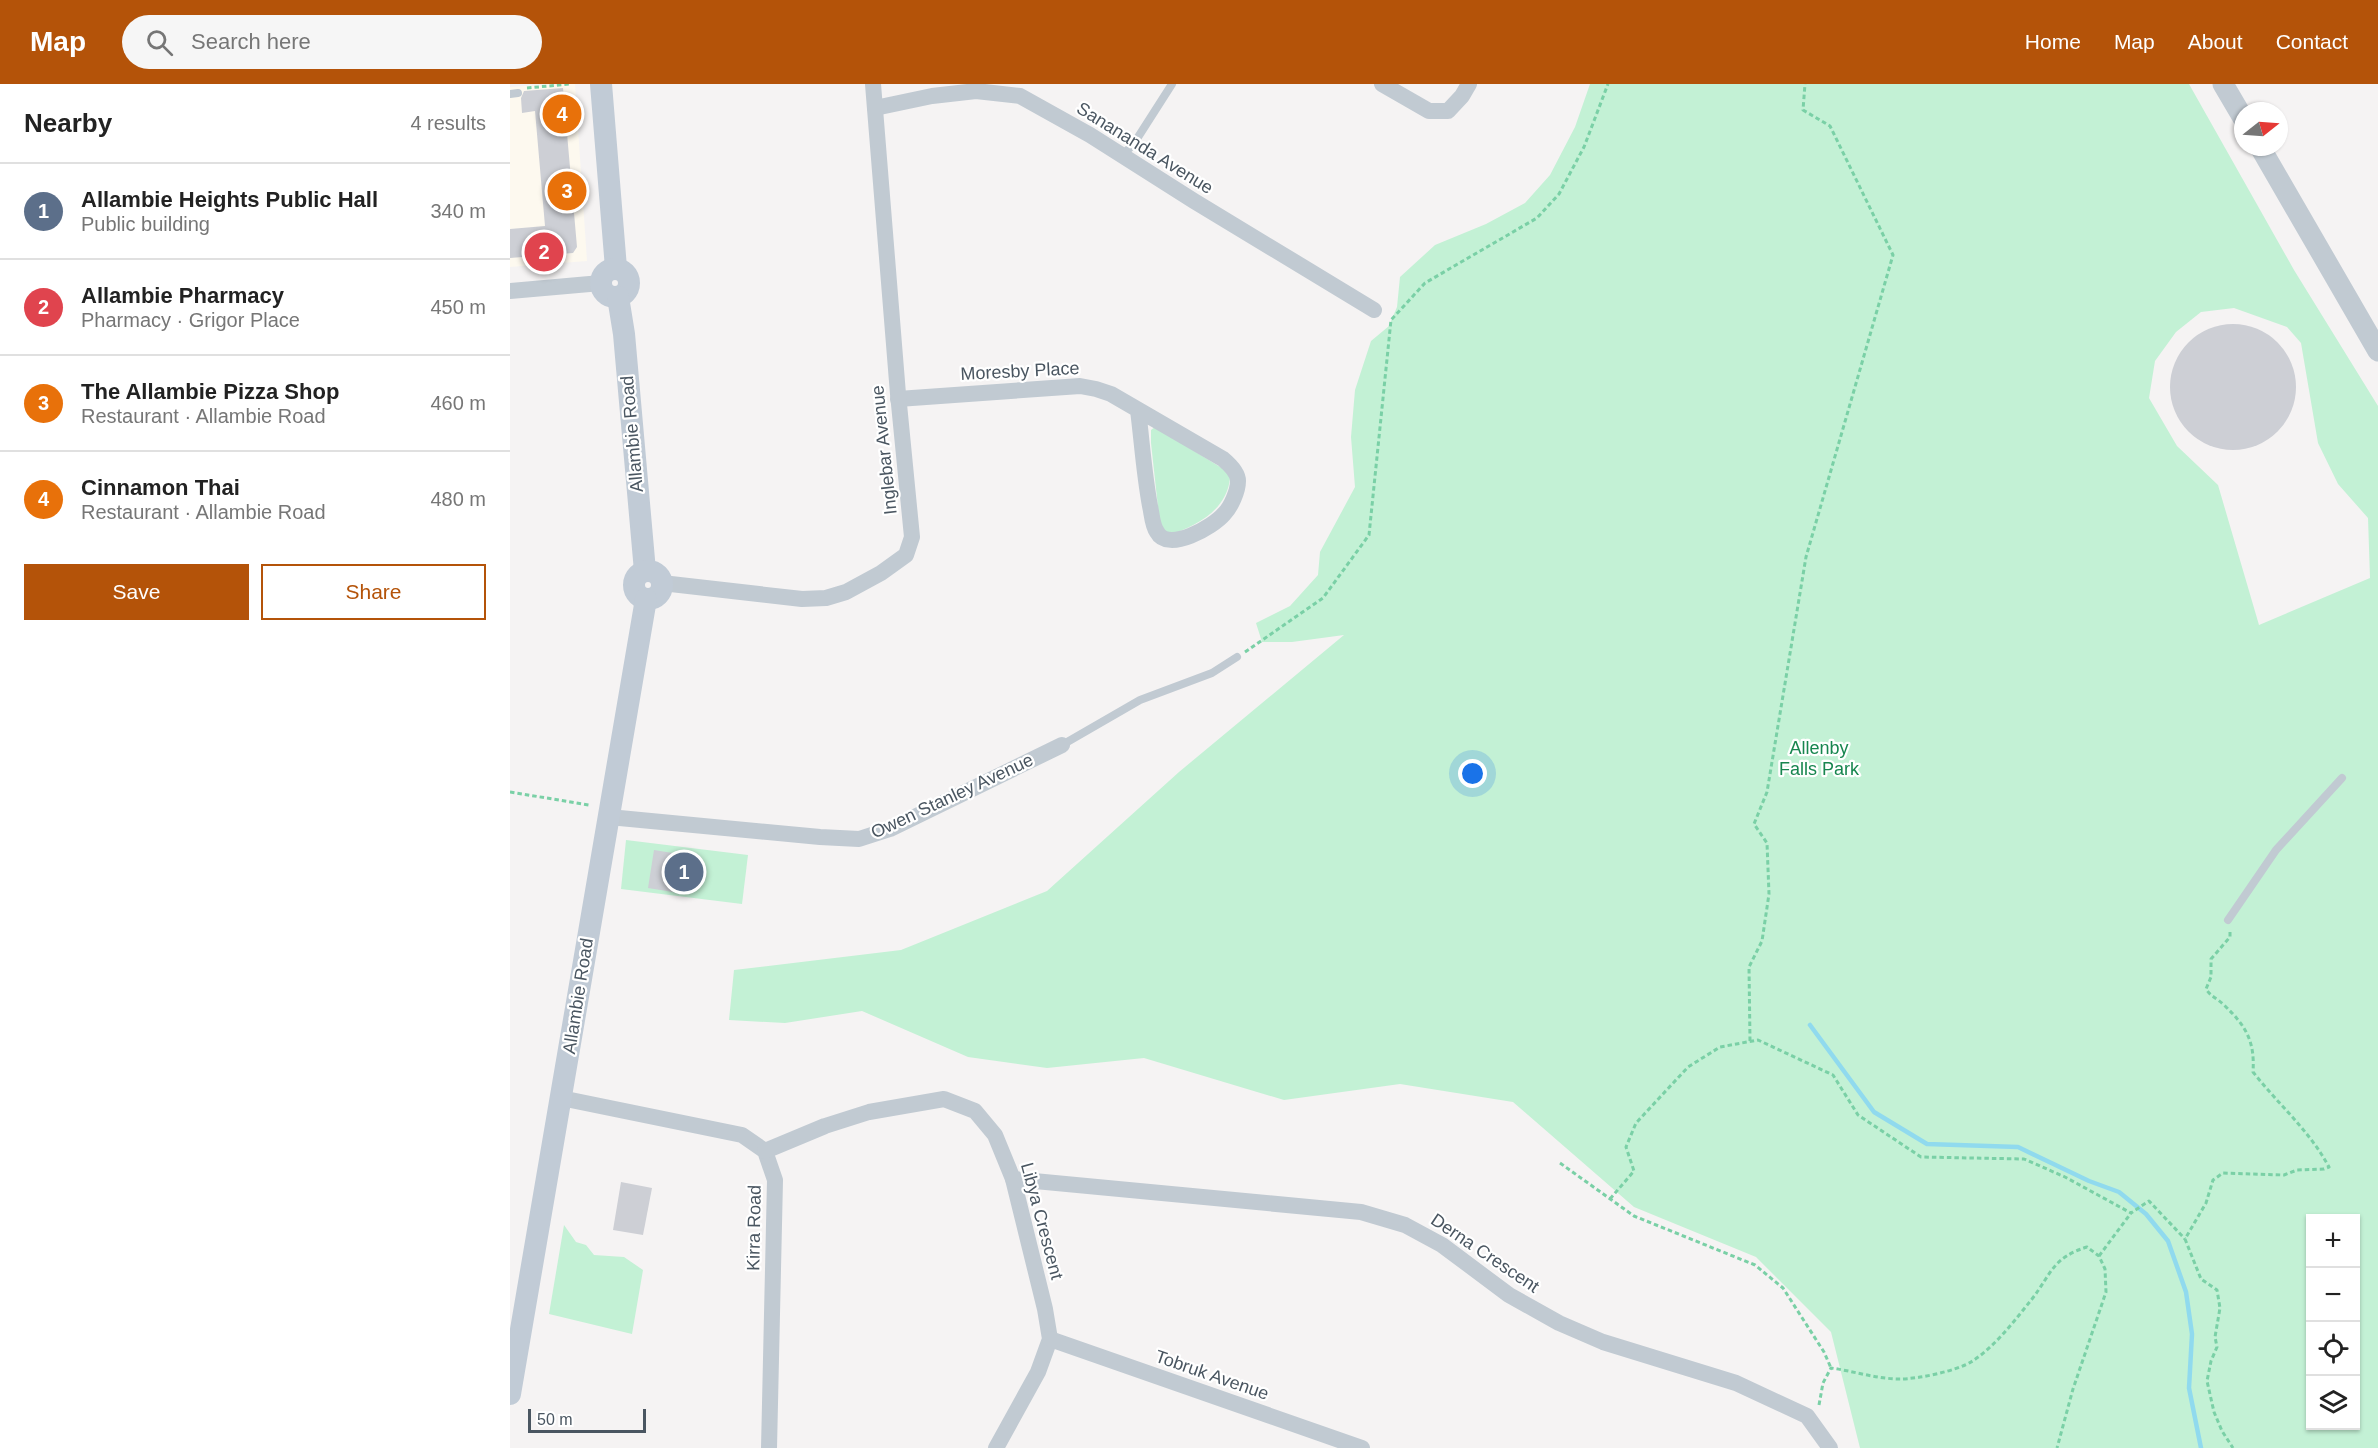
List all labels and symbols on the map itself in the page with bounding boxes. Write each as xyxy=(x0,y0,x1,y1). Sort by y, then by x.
pin: 4 xyxy=(542,92,582,136)
street label: Sanananda Avenue xyxy=(1073,98,1217,198)
north arrow xyxy=(2234,102,2288,156)
pin: 3 xyxy=(548,168,586,214)
pin: 2 xyxy=(525,230,564,274)
street label: Moresby Place xyxy=(960,358,1080,384)
street label: Allambie Road xyxy=(617,375,647,493)
street label: Inglebar Avenue xyxy=(867,384,901,516)
park label: Allenby Falls Park xyxy=(1779,738,1860,779)
street label: Owen Stanley Avenue xyxy=(868,750,1036,842)
your location xyxy=(1458,759,1487,788)
pin: 1 xyxy=(664,850,704,894)
street label: Allambie Road xyxy=(559,937,597,1055)
street label: Libya Crescent xyxy=(1017,1160,1067,1282)
street label: Kirra Road xyxy=(743,1185,765,1271)
street label: Derna Crescent xyxy=(1427,1209,1543,1297)
street label: Tobruk Avenue xyxy=(1153,1346,1271,1404)
scale bar xyxy=(528,1406,646,1434)

